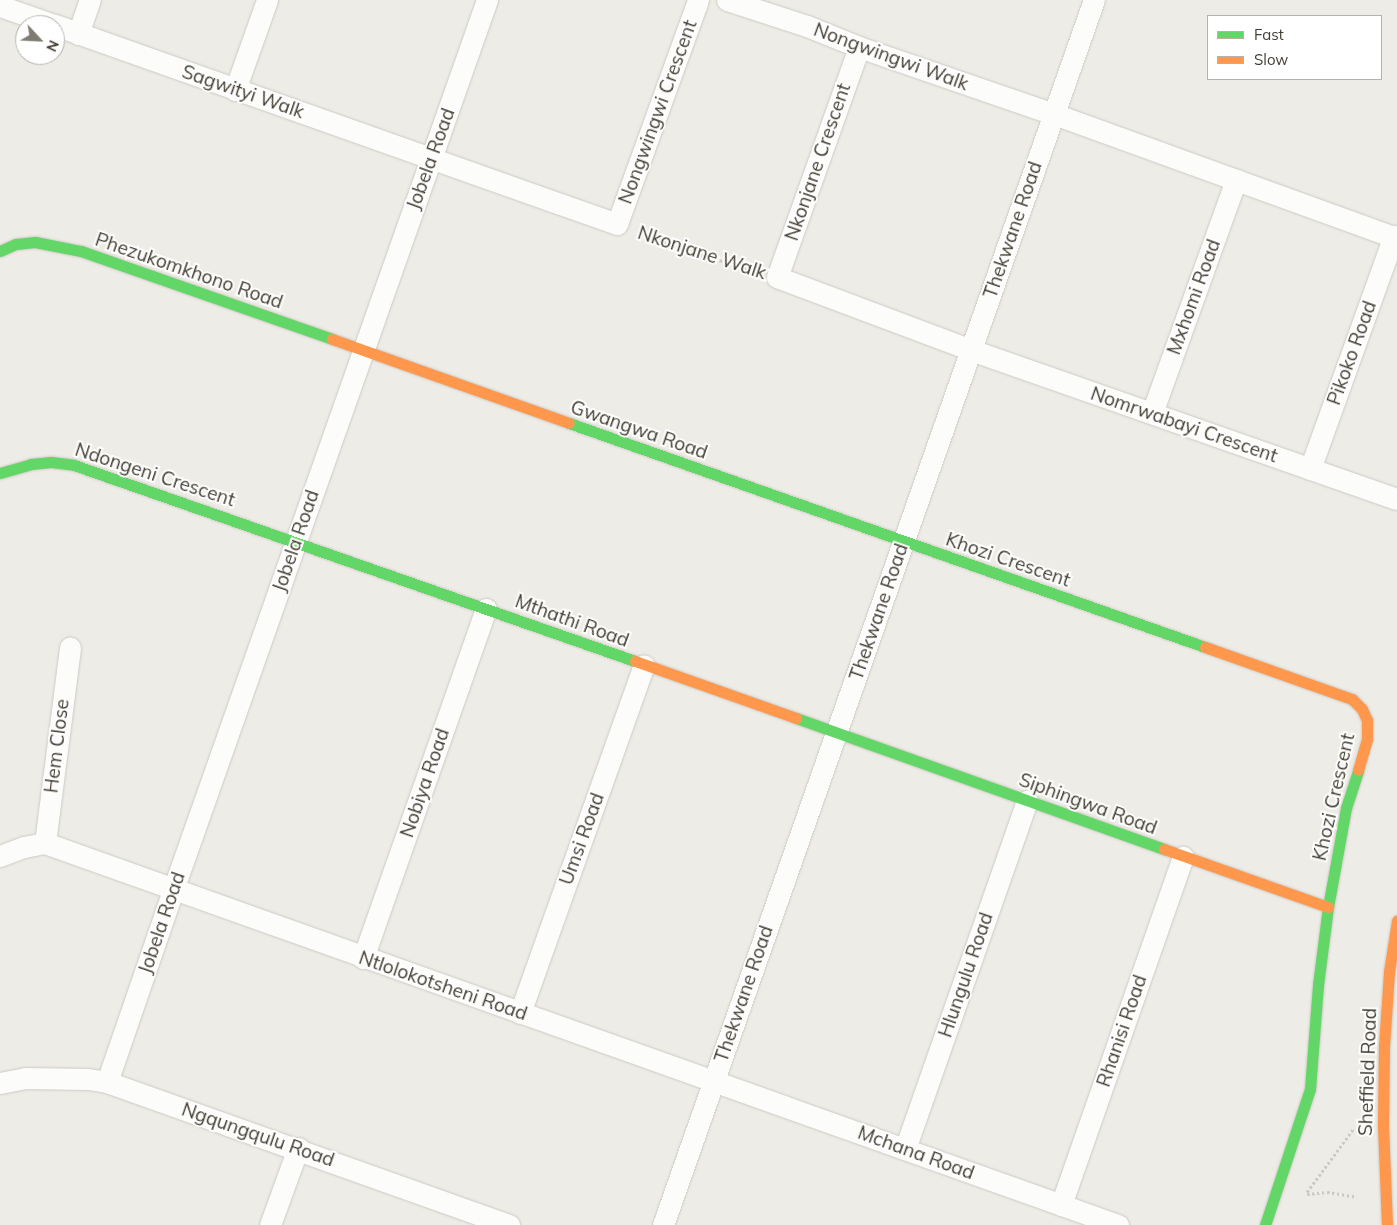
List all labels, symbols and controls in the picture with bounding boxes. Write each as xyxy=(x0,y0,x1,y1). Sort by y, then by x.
north arrow xyxy=(15,15,65,65)
legend xyxy=(1207,15,1382,80)
street label: Nongwingwi Crescent xyxy=(614,17,702,207)
street label: Nongwingwi Walk xyxy=(811,18,971,96)
text: Fast xyxy=(1254,25,1284,44)
text: N xyxy=(42,37,63,55)
text: Slow xyxy=(1254,50,1288,69)
street label: Sagwityi Walk xyxy=(179,60,307,124)
street label: Nkonjane Crescent xyxy=(780,80,856,244)
street label: Jobela Road xyxy=(402,105,460,213)
street label: Thekwane Road xyxy=(979,159,1047,301)
street label: Nkonjane Walk xyxy=(635,221,769,285)
street label: Phezukomkhono Road xyxy=(92,228,286,314)
street label: Mxhomi Road xyxy=(1163,236,1225,358)
street label: Pikoko Road xyxy=(1323,298,1381,408)
street label: Nomrwabayi Crescent xyxy=(1088,382,1280,468)
street label: Gwangwa Road xyxy=(567,396,711,464)
street label: Ndongeni Crescent xyxy=(72,438,238,512)
street label: Jobela Road xyxy=(268,487,324,595)
street label: Khozi Crescent xyxy=(943,528,1073,592)
street label: Thekwane Road xyxy=(845,541,913,683)
street label: Mthathi Road xyxy=(512,590,632,652)
street label: Hem Close xyxy=(40,698,74,794)
street label: Nobiya Road xyxy=(396,725,454,841)
street label: Khozi Crescent xyxy=(1308,731,1360,863)
street label: Siphingwa Road xyxy=(1016,768,1160,840)
street label: Umsi Road xyxy=(555,790,609,888)
street label: Jobela Road xyxy=(134,869,190,977)
street label: Hlungulu Road xyxy=(934,910,998,1040)
street label: Thekwane Road xyxy=(710,923,778,1065)
street label: Ntlolokotsheni Road xyxy=(356,946,530,1026)
street label: Rhanisi Road xyxy=(1092,972,1152,1090)
street label: Sheffield Road xyxy=(1354,1008,1382,1136)
street label: Ngqungqulu Road xyxy=(179,1098,337,1172)
street label: Mchana Road xyxy=(855,1121,977,1185)

